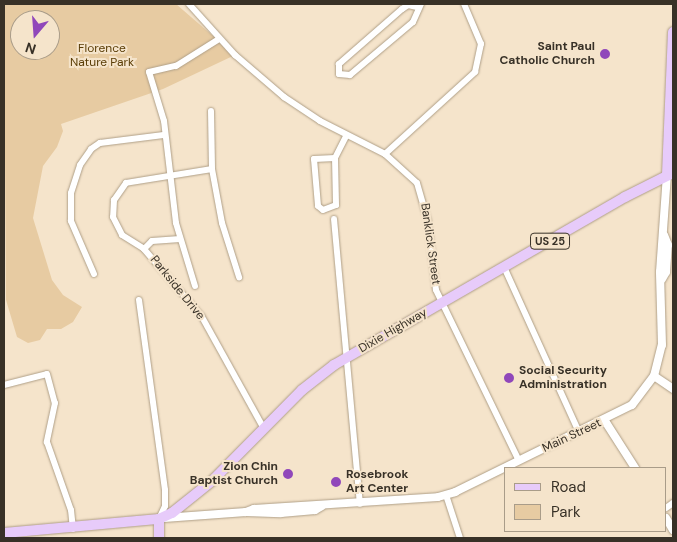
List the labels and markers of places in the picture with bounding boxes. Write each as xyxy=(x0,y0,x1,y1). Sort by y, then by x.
place label: Saint Paul Catholic Church xyxy=(499,40,595,68)
marker: Saint Paul Catholic Church xyxy=(599,48,611,60)
place label: Social Security Administration xyxy=(519,364,607,392)
marker: Social Security Administration xyxy=(503,372,515,384)
place label: Zion Chin Baptist Church xyxy=(190,460,278,488)
marker: Zion Chin Baptist Church xyxy=(282,468,294,480)
place label: Rosebrook Art Center xyxy=(346,468,408,496)
marker: Rosebrook Art Center xyxy=(330,476,342,488)

